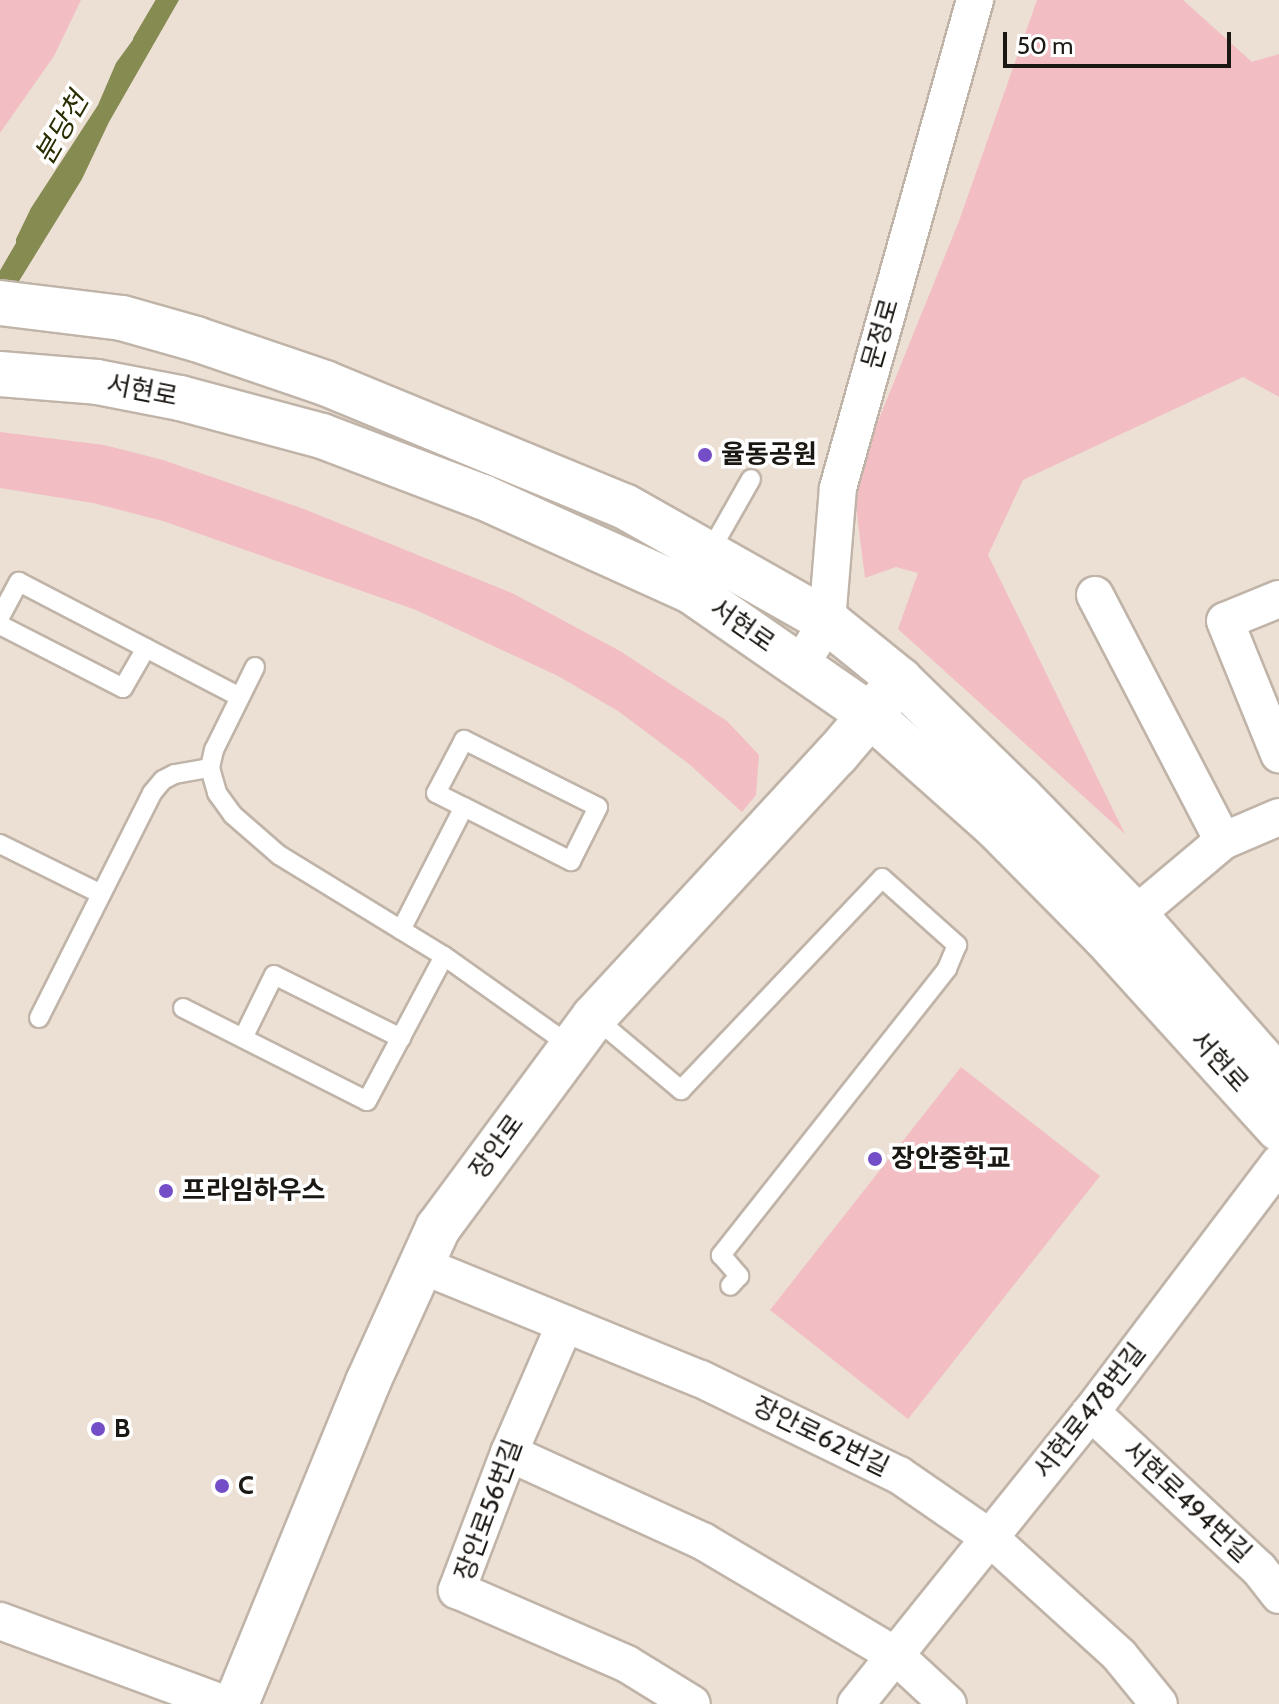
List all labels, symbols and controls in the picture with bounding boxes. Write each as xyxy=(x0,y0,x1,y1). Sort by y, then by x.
scale bar xyxy=(1007,16,1235,66)
text: 50 m xyxy=(1017,31,1073,60)
water label: 분당천 xyxy=(27,86,95,170)
street label: 문정로 xyxy=(856,295,906,373)
street label: 서현로 xyxy=(104,369,180,413)
place label: 율동공원 xyxy=(721,439,817,471)
marker: 율동공원 xyxy=(696,446,714,464)
street label: 서현로 xyxy=(704,593,780,659)
street label: 서현로 xyxy=(1183,1025,1255,1099)
street label: 장안로 xyxy=(463,1109,531,1185)
place label: 장안중학교 xyxy=(891,1143,1011,1175)
marker: 장안중학교 xyxy=(866,1150,884,1168)
place label: 프라임하우스 xyxy=(182,1175,326,1207)
marker: 프라임하우스 xyxy=(157,1182,175,1200)
street label: 서현로478번길 xyxy=(1027,1337,1153,1485)
street label: 장안로62번길 xyxy=(748,1391,894,1483)
place label: B xyxy=(114,1413,130,1445)
marker: B xyxy=(89,1420,107,1438)
street label: 장안로56번길 xyxy=(449,1435,529,1585)
street label: 서현로494번길 xyxy=(1116,1435,1258,1569)
place label: C xyxy=(238,1470,254,1502)
marker: C xyxy=(213,1477,231,1495)

